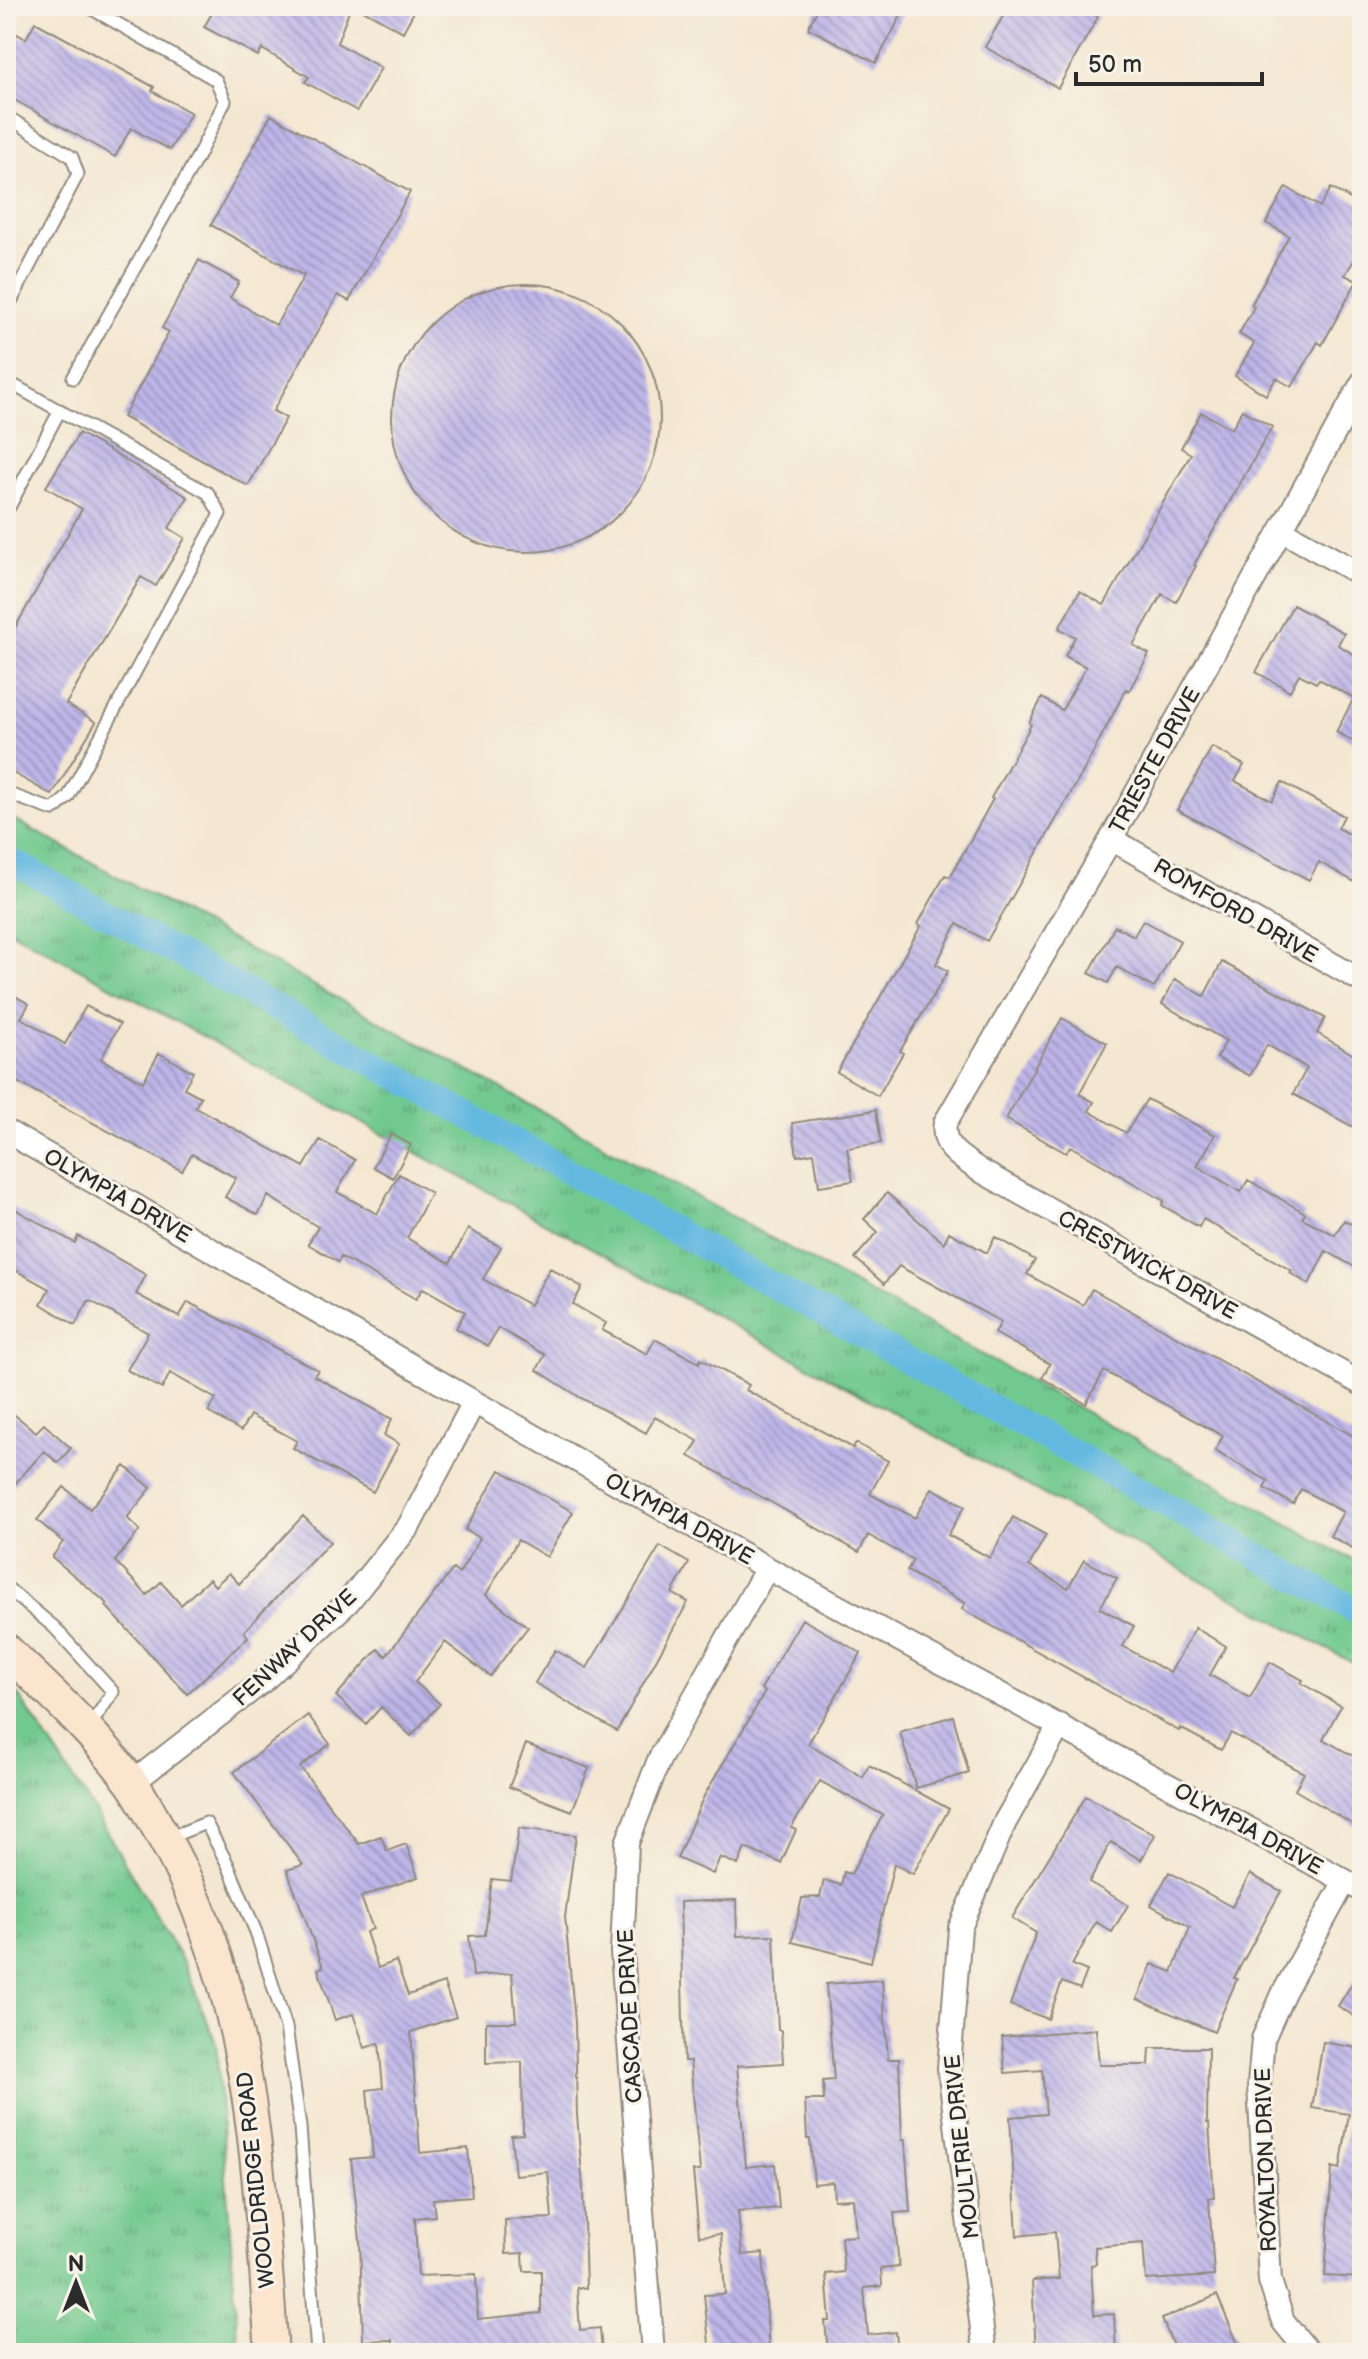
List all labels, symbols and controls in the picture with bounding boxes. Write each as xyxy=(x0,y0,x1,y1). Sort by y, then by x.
scale bar xyxy=(1076,36,1262,86)
text: 50 m xyxy=(1088,50,1142,79)
street label: TRIESTE DRIVE xyxy=(1104,683,1207,839)
street label: ROMFORD DRIVE xyxy=(1148,853,1322,969)
street label: OLYMPIA DRIVE xyxy=(39,1143,196,1249)
street label: CRESTWICK DRIVE xyxy=(1053,1205,1242,1326)
street label: OLYMPIA DRIVE xyxy=(600,1467,758,1571)
street label: FENWAY DRIVE xyxy=(228,1584,363,1712)
street label: OLYMPIA DRIVE xyxy=(1169,1777,1327,1881)
street label: CASCADE DRIVE xyxy=(612,1928,649,2104)
street label: MOULTRIE DRIVE xyxy=(939,2053,986,2240)
street label: ROYALTON DRIVE xyxy=(1250,2067,1283,2253)
street label: WOOLDRIDGE ROAD xyxy=(232,2070,281,2289)
north arrow xyxy=(36,2243,116,2323)
text: N xyxy=(68,2251,84,2278)

